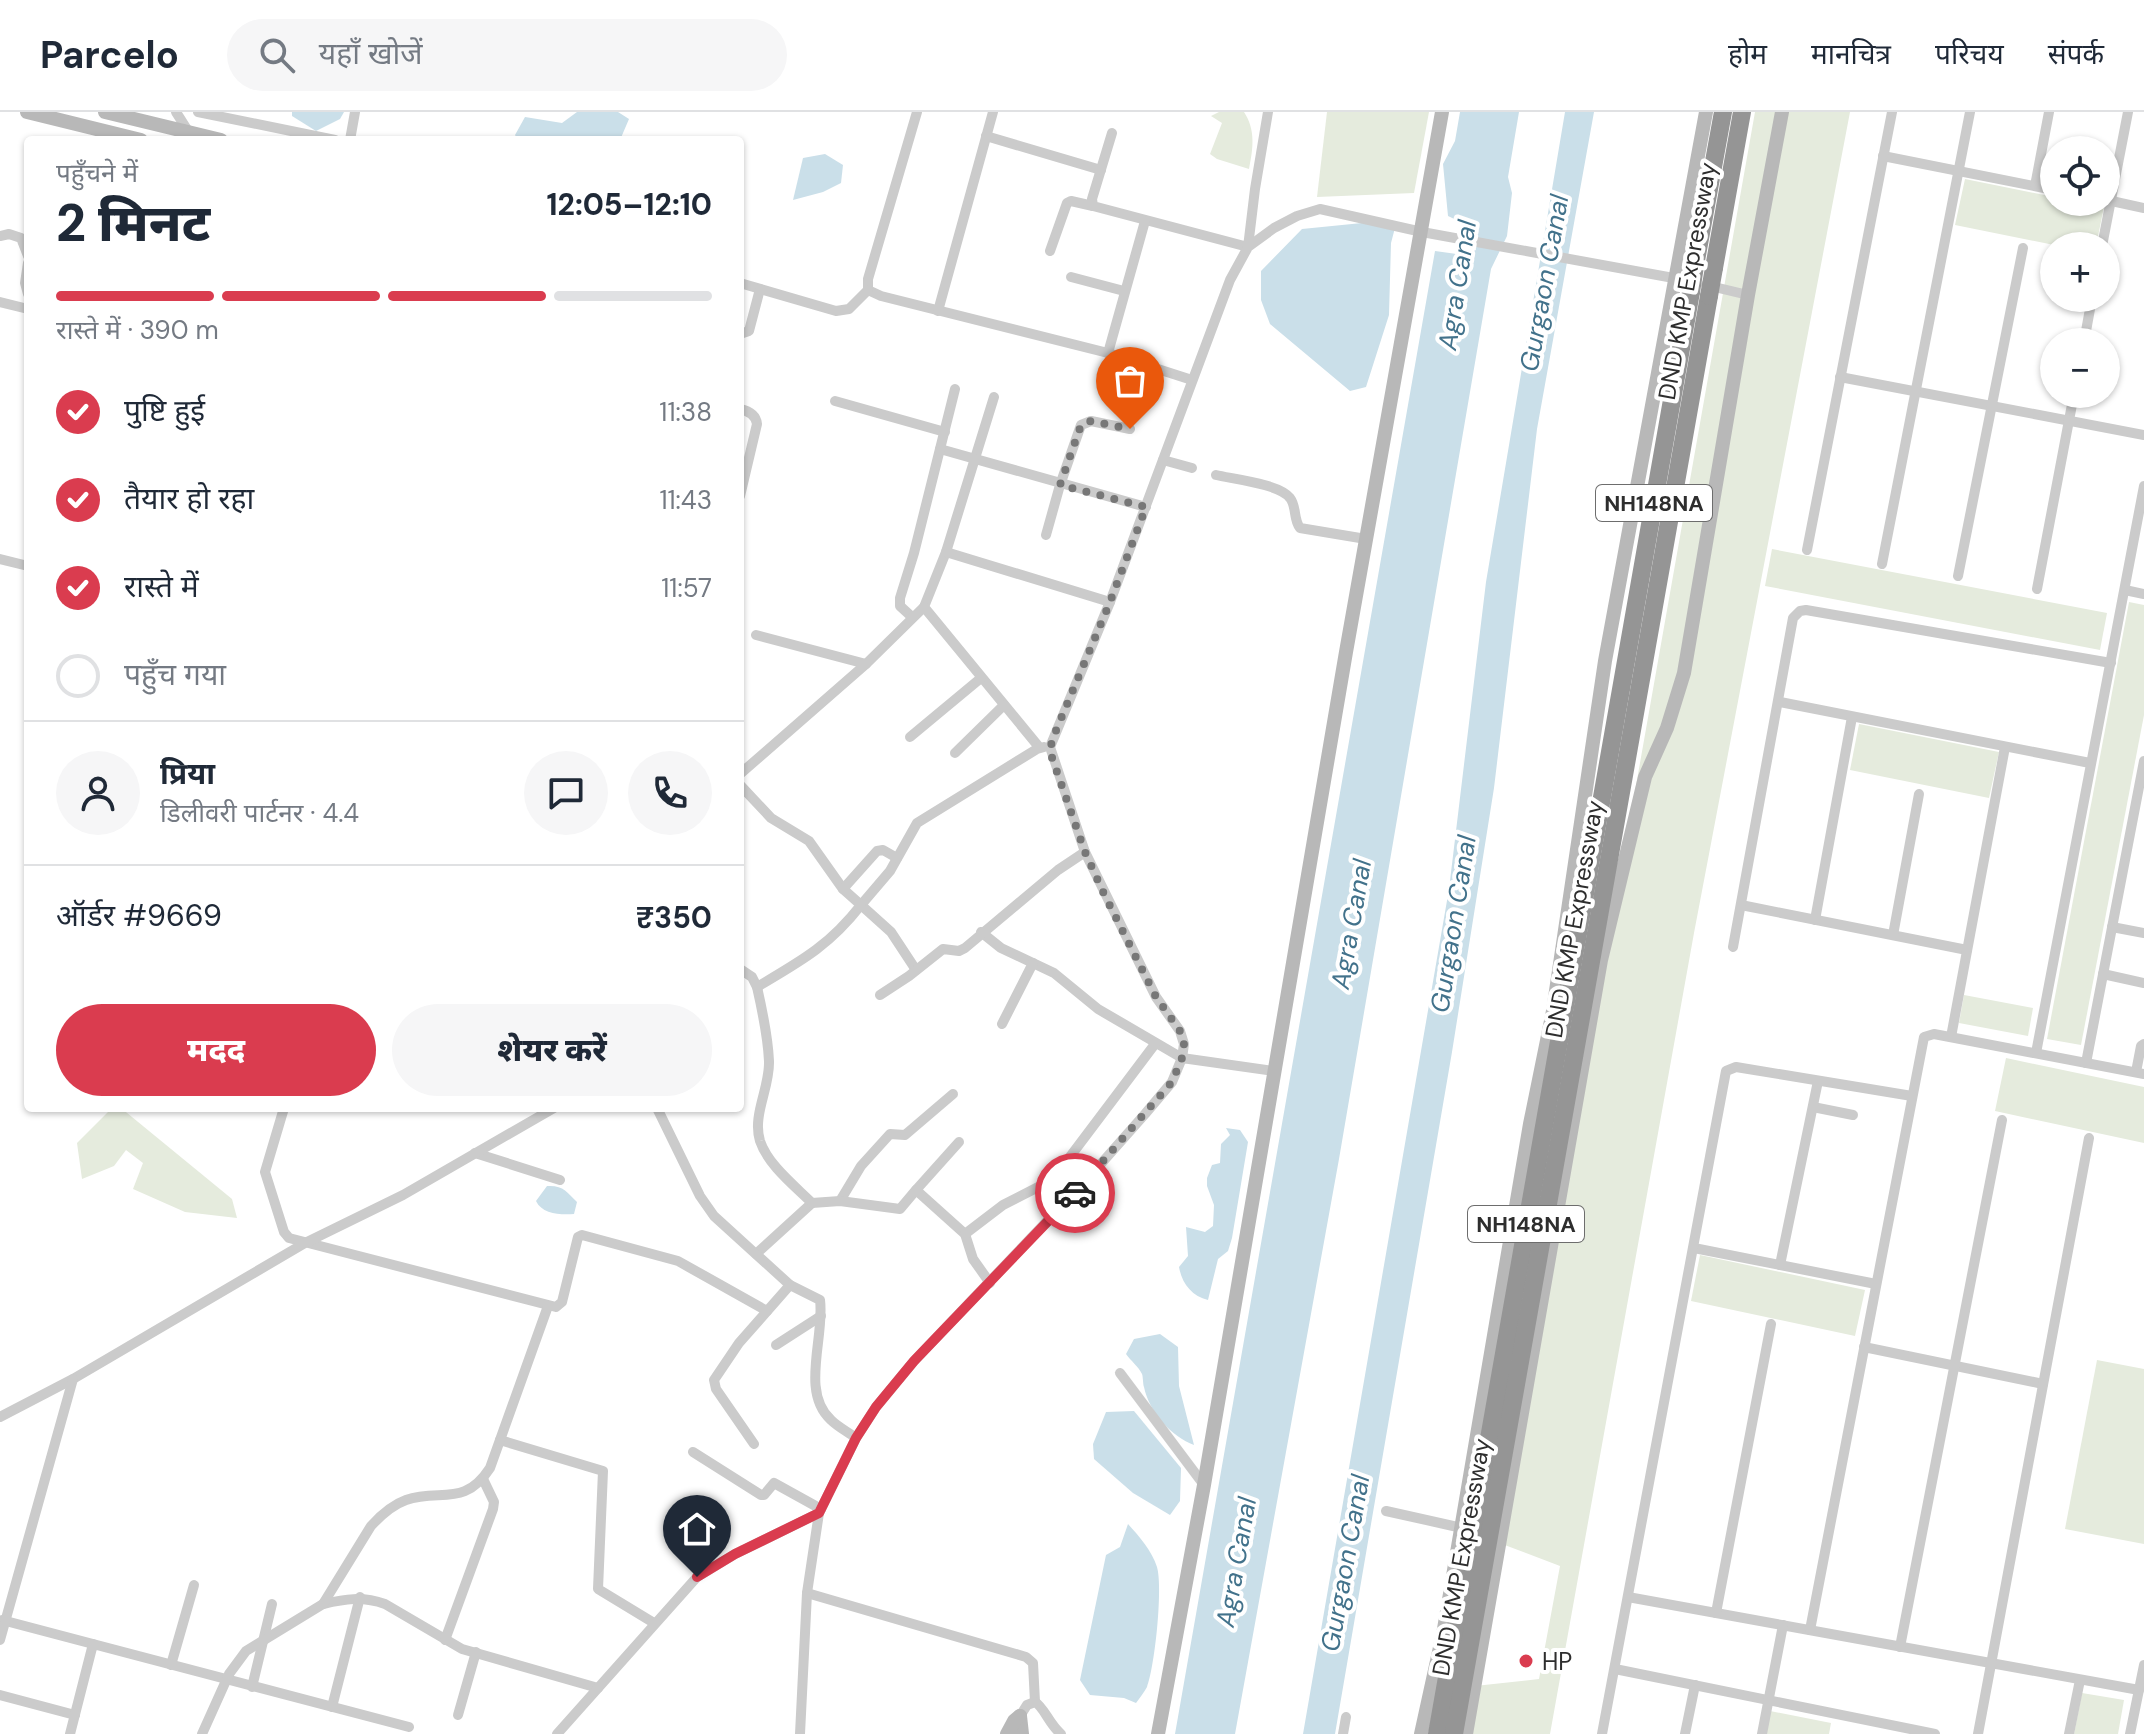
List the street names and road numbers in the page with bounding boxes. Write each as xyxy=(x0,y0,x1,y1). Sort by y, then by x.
street label: DND KMP Expressway xyxy=(1651,160,1723,402)
road number: NH148NA xyxy=(1596,485,1712,521)
street label: DND KMP Expressway xyxy=(1538,798,1610,1040)
road number: NH148NA xyxy=(1468,1206,1584,1242)
street label: DND KMP Expressway xyxy=(1425,1436,1497,1678)

